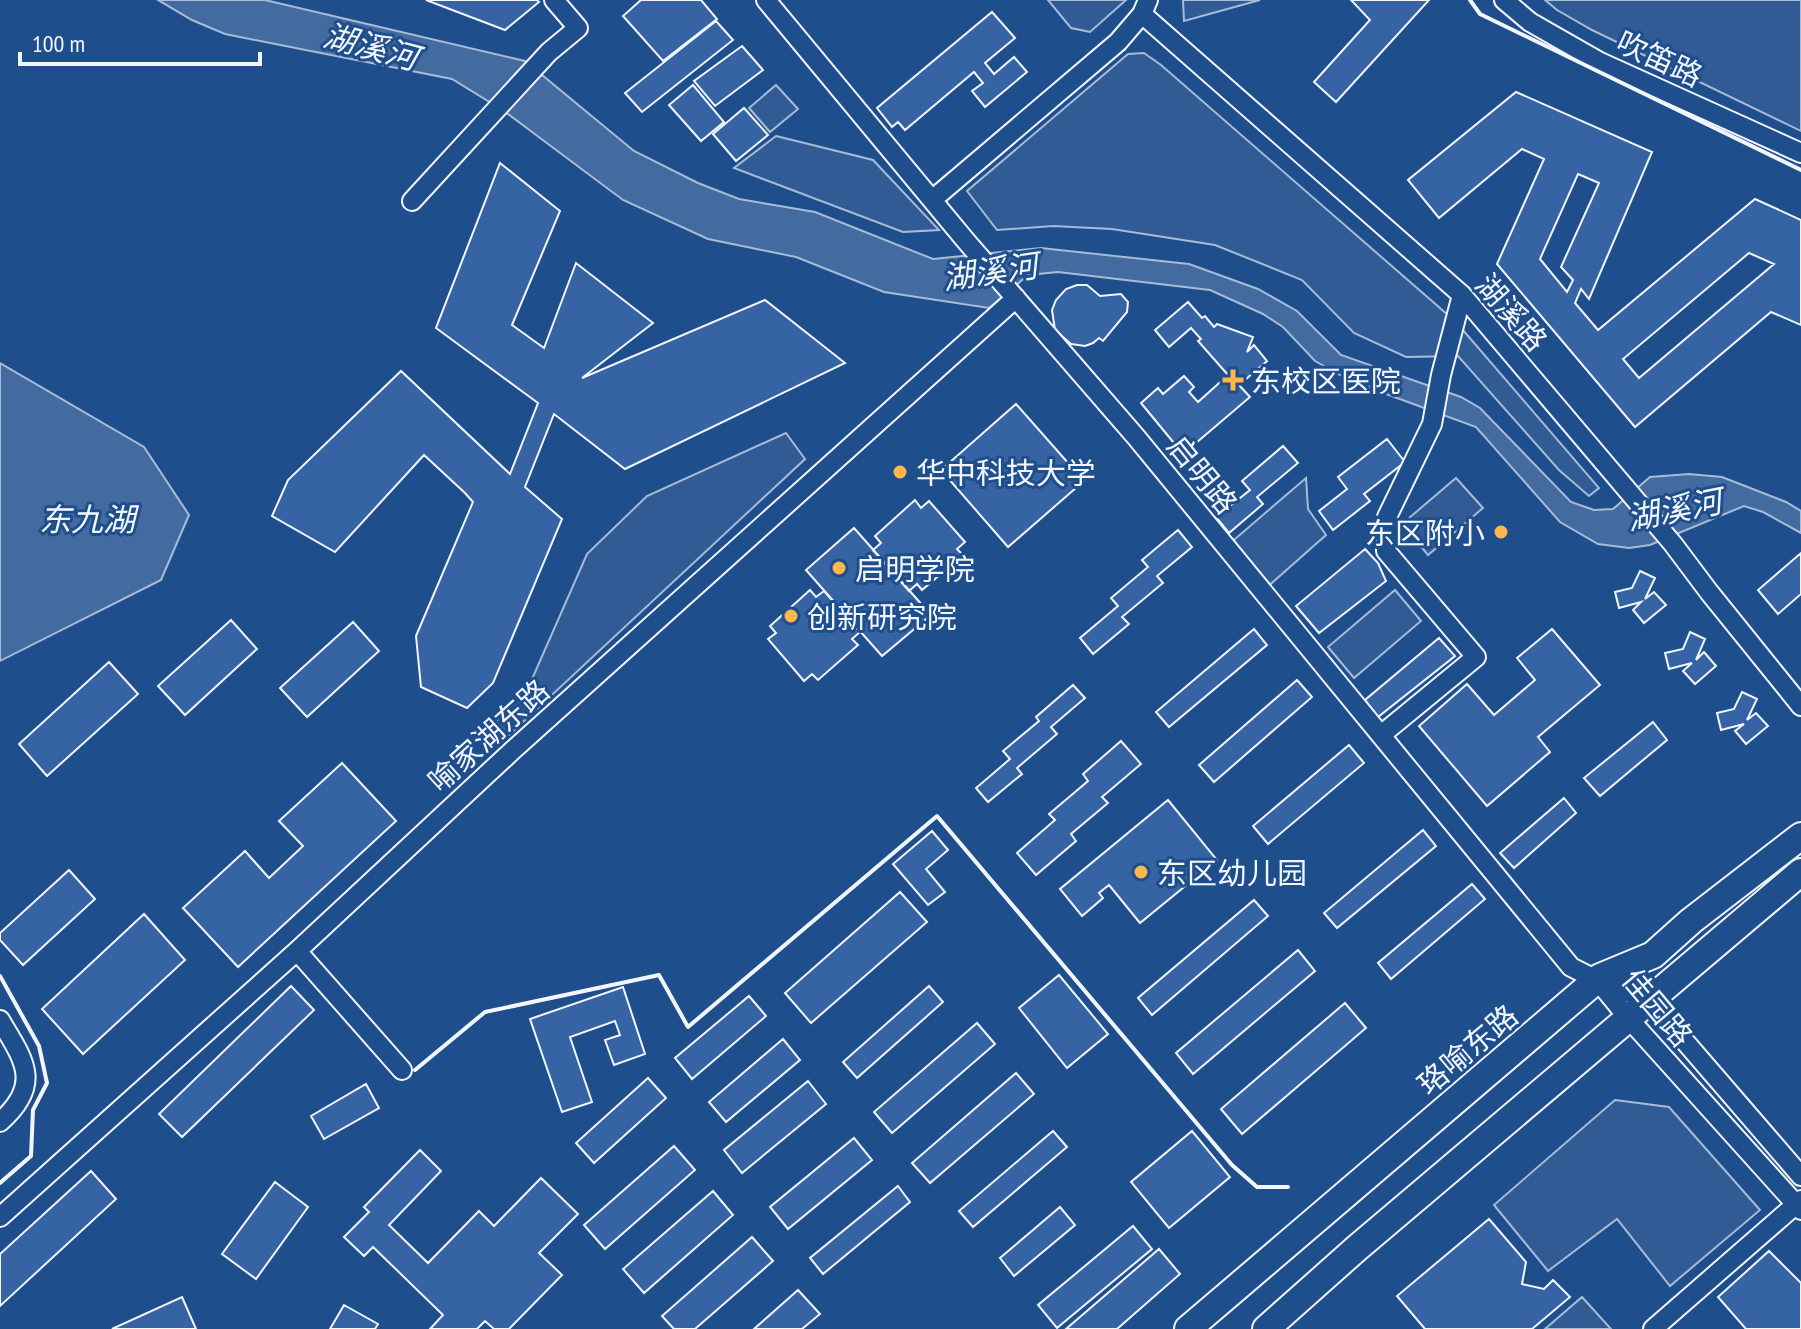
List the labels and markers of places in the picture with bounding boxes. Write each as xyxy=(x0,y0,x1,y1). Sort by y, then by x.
place label: 东校区医院 xyxy=(1251,361,1401,400)
marker: 东校区医院 xyxy=(1222,369,1244,391)
place label: 华中科技大学 xyxy=(916,453,1096,492)
marker: 华中科技大学 xyxy=(891,463,909,481)
place label: 东区附小 xyxy=(1365,513,1485,552)
marker: 东区附小 xyxy=(1492,523,1510,541)
place label: 启明学院 xyxy=(855,549,975,588)
marker: 启明学院 xyxy=(830,559,848,577)
place label: 创新研究院 xyxy=(807,597,957,636)
marker: 创新研究院 xyxy=(782,607,800,625)
place label: 东区幼儿园 xyxy=(1157,853,1307,892)
marker: 东区幼儿园 xyxy=(1132,863,1150,881)

